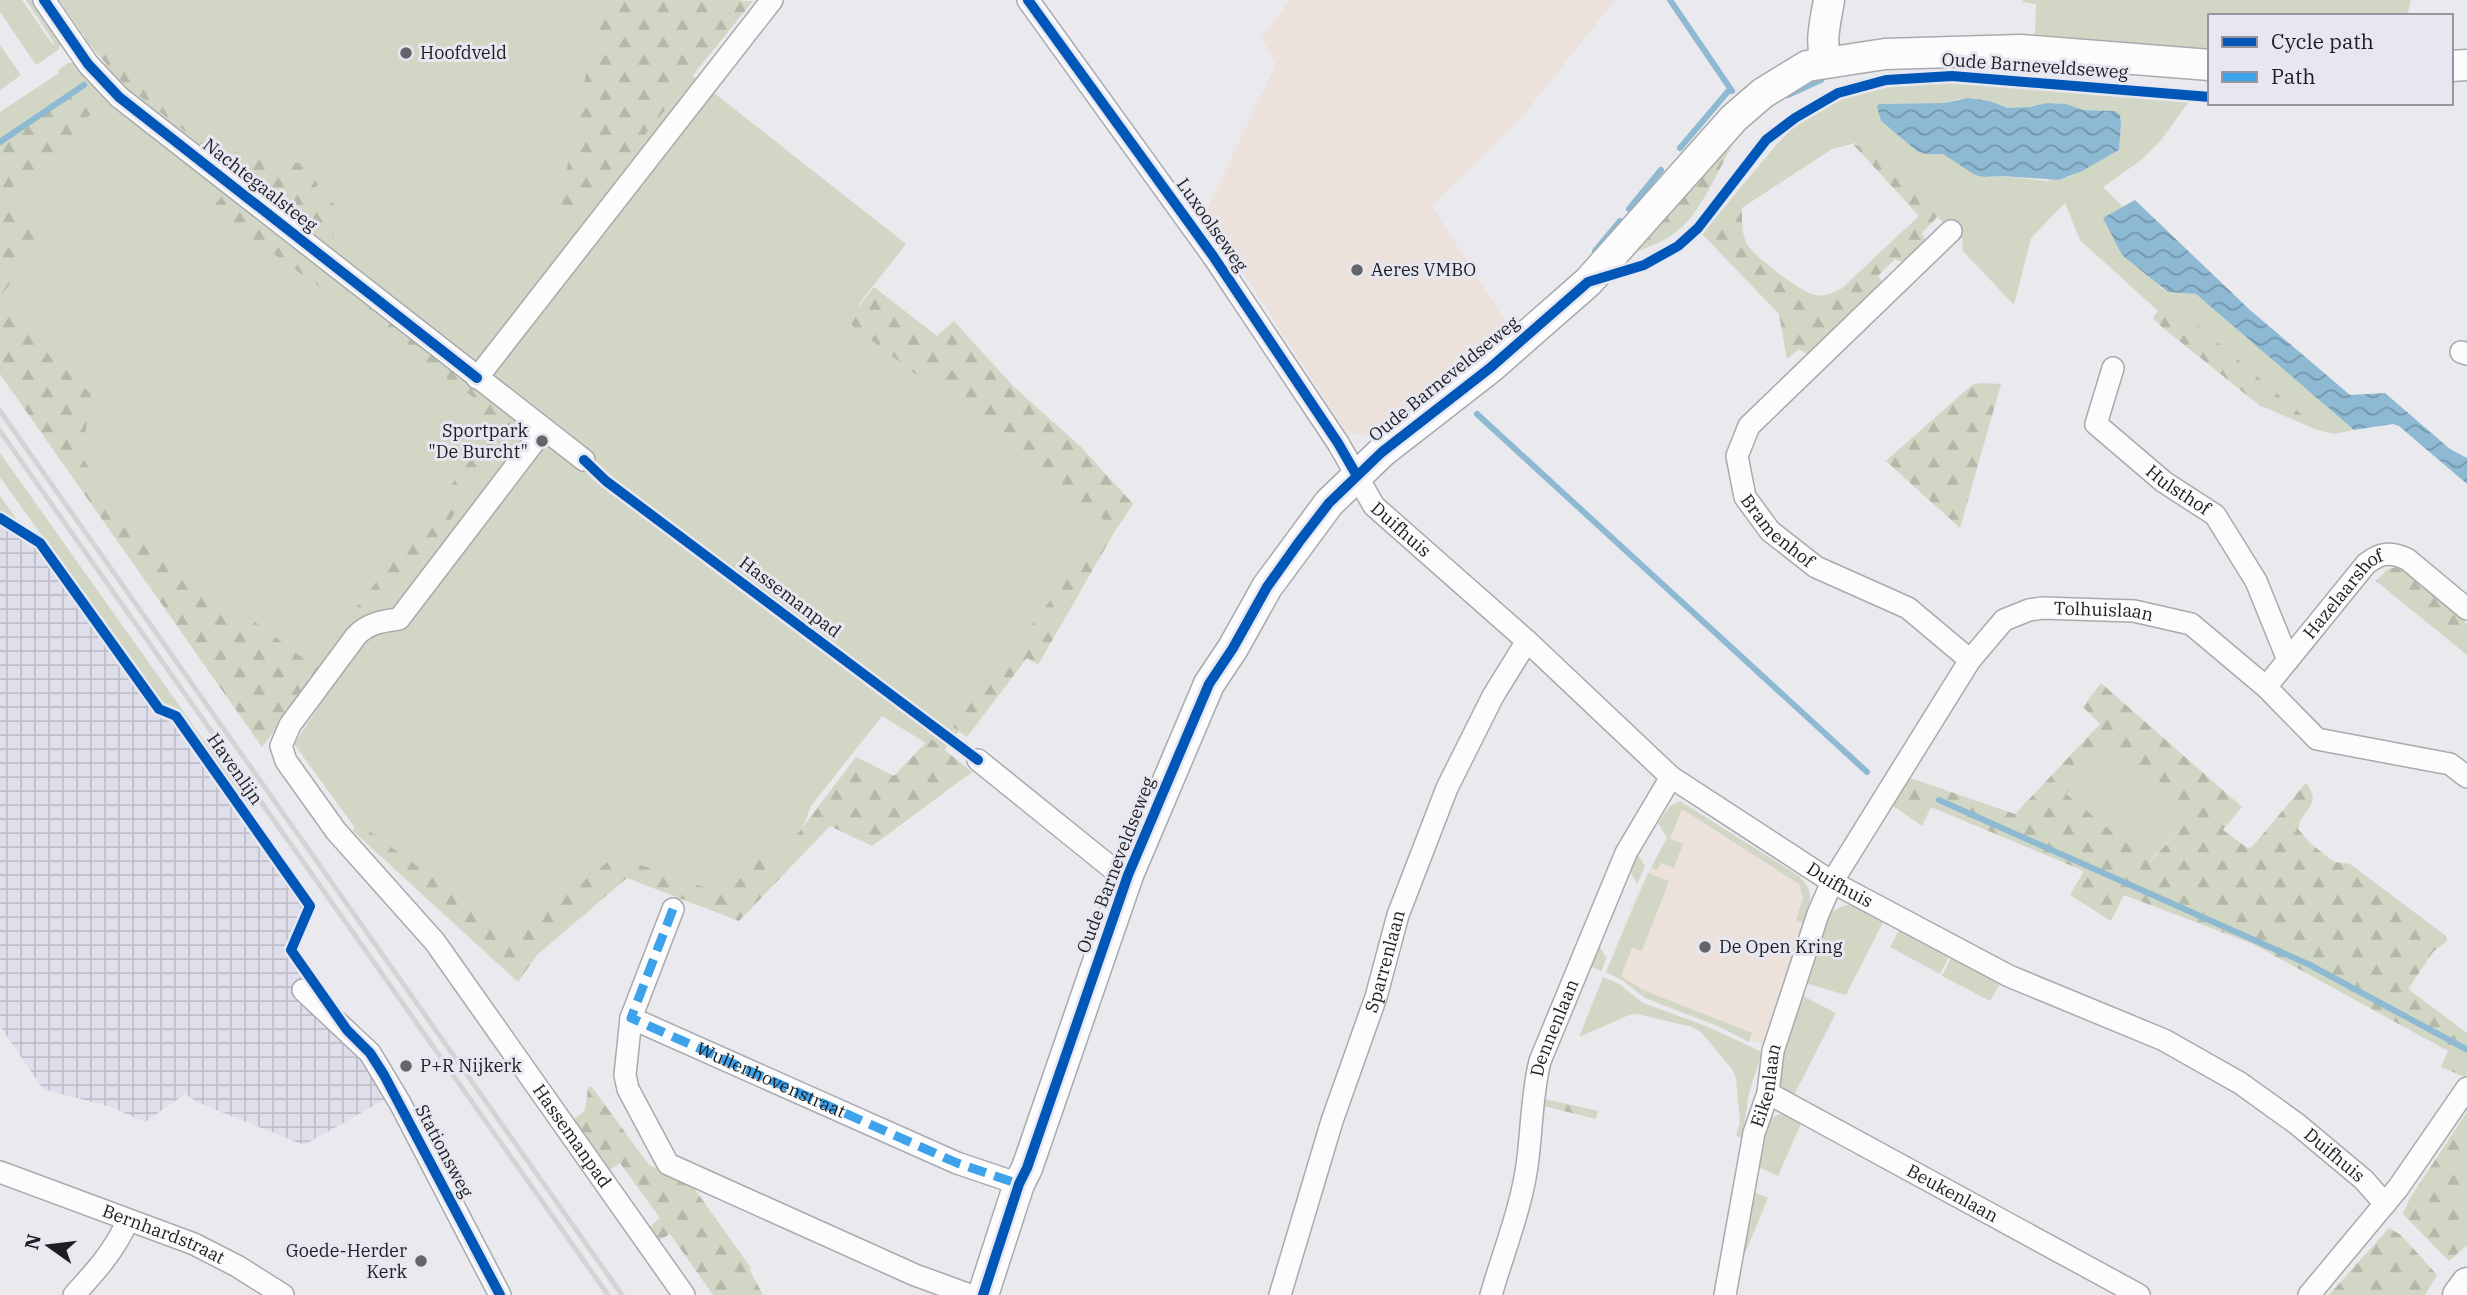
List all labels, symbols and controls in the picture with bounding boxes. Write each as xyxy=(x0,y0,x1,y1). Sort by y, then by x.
legend xyxy=(2208,14,2453,105)
text: Cycle path xyxy=(2271,27,2374,55)
place label: Hoofdveld xyxy=(420,41,507,64)
marker: Hoofdveld xyxy=(398,45,414,61)
street label: Oude Barneveldseweg xyxy=(1941,48,2129,84)
text: Path xyxy=(2271,62,2316,90)
street label: Nachtegaalsteeg xyxy=(198,133,322,237)
street label: Luxoolseweg xyxy=(1172,173,1253,276)
place label: Aeres VMBO xyxy=(1371,258,1476,281)
marker: Aeres VMBO xyxy=(1349,262,1365,278)
street label: Oude Barneveldseweg xyxy=(1364,311,1524,446)
place label: Sportpark "De Burcht" xyxy=(428,419,528,463)
marker: Sportpark "De Burcht" xyxy=(534,433,550,449)
street label: Hulsthof xyxy=(2141,460,2216,521)
street label: Bramenhof xyxy=(1736,489,1820,573)
street label: Duifhuis xyxy=(1366,497,1436,562)
street label: Hazelaarshof xyxy=(2298,543,2388,643)
street label: Hassemanpad xyxy=(735,551,846,642)
street label: Tolhuislaan xyxy=(2053,596,2156,626)
street label: Havenlijn xyxy=(202,728,268,809)
street label: Oude Barneveldseweg xyxy=(1071,773,1160,956)
street label: Duifhuis xyxy=(1803,857,1877,913)
street label: Sparrenlaan xyxy=(1359,907,1410,1016)
place label: De Open Kring xyxy=(1719,935,1843,958)
marker: De Open Kring xyxy=(1697,939,1713,955)
street label: Dennenlaan xyxy=(1525,975,1584,1078)
street label: Wullenhovenstraat xyxy=(693,1037,849,1123)
street label: Eikenlaan xyxy=(1745,1040,1786,1130)
place label: P+R Nijkerk xyxy=(420,1054,522,1077)
marker: P+R Nijkerk xyxy=(398,1058,414,1074)
street label: Hassemanpad xyxy=(528,1079,617,1192)
street label: Stationsweg xyxy=(410,1100,479,1201)
street label: Duifhuis xyxy=(2299,1123,2370,1187)
street label: Beukenlaan xyxy=(1903,1159,2002,1227)
street label: Bernhardstraat xyxy=(99,1199,229,1269)
north arrow xyxy=(14,1211,84,1281)
text: N xyxy=(19,1232,46,1252)
place label: Goede-Herder Kerk xyxy=(286,1239,407,1283)
marker: Goede-Herder Kerk xyxy=(413,1253,429,1269)

